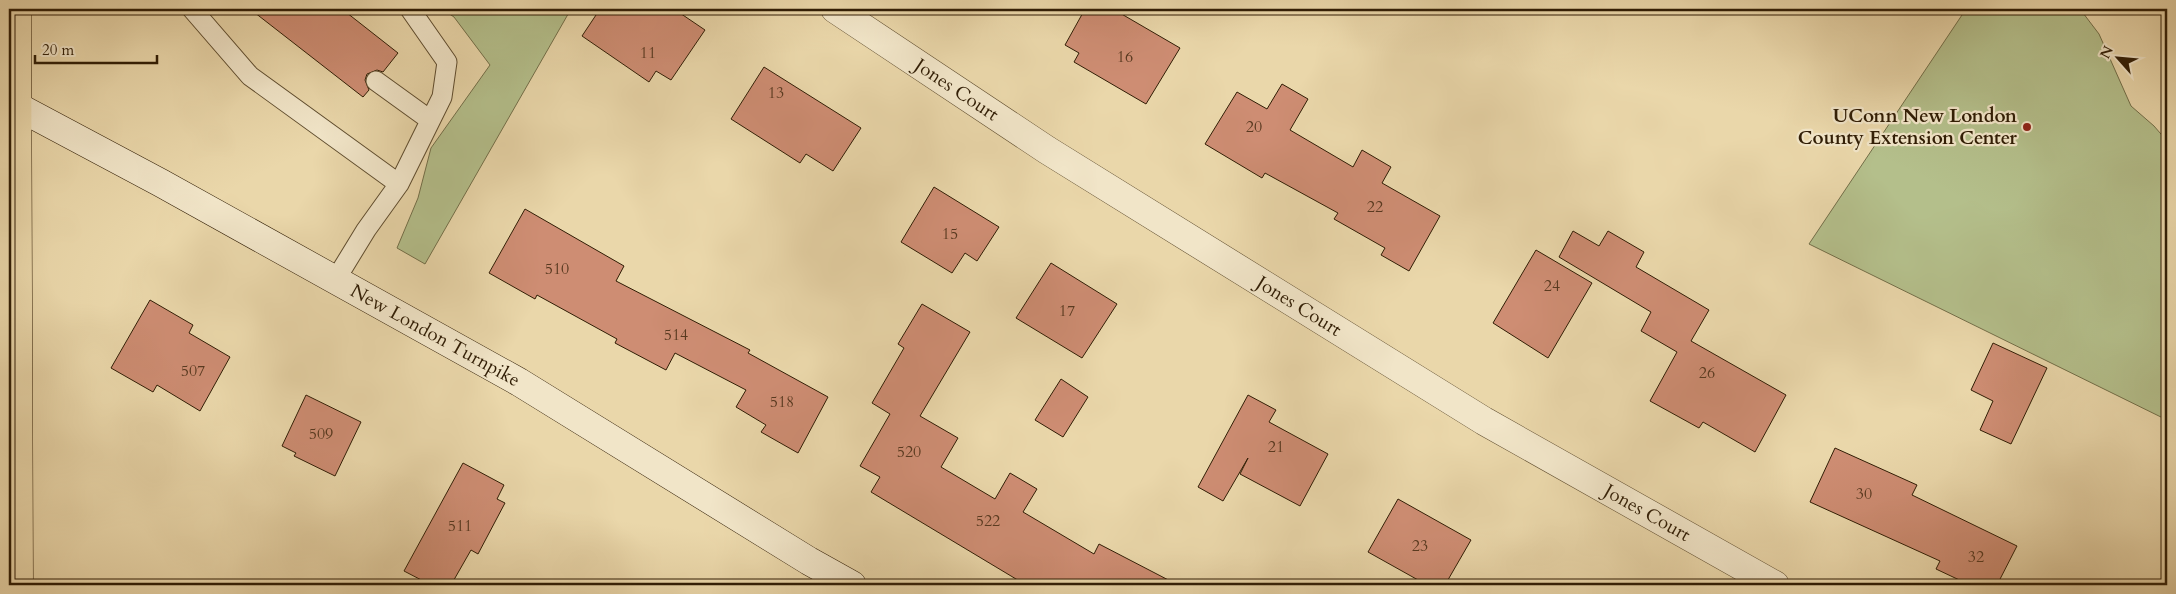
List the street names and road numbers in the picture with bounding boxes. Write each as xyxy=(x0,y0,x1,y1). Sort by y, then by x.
street label: Jones Court xyxy=(907,51,1004,127)
street label: Jones Court xyxy=(1249,268,1346,343)
street label: New London Turnpike xyxy=(346,278,525,393)
street label: Jones Court xyxy=(1596,477,1695,548)

